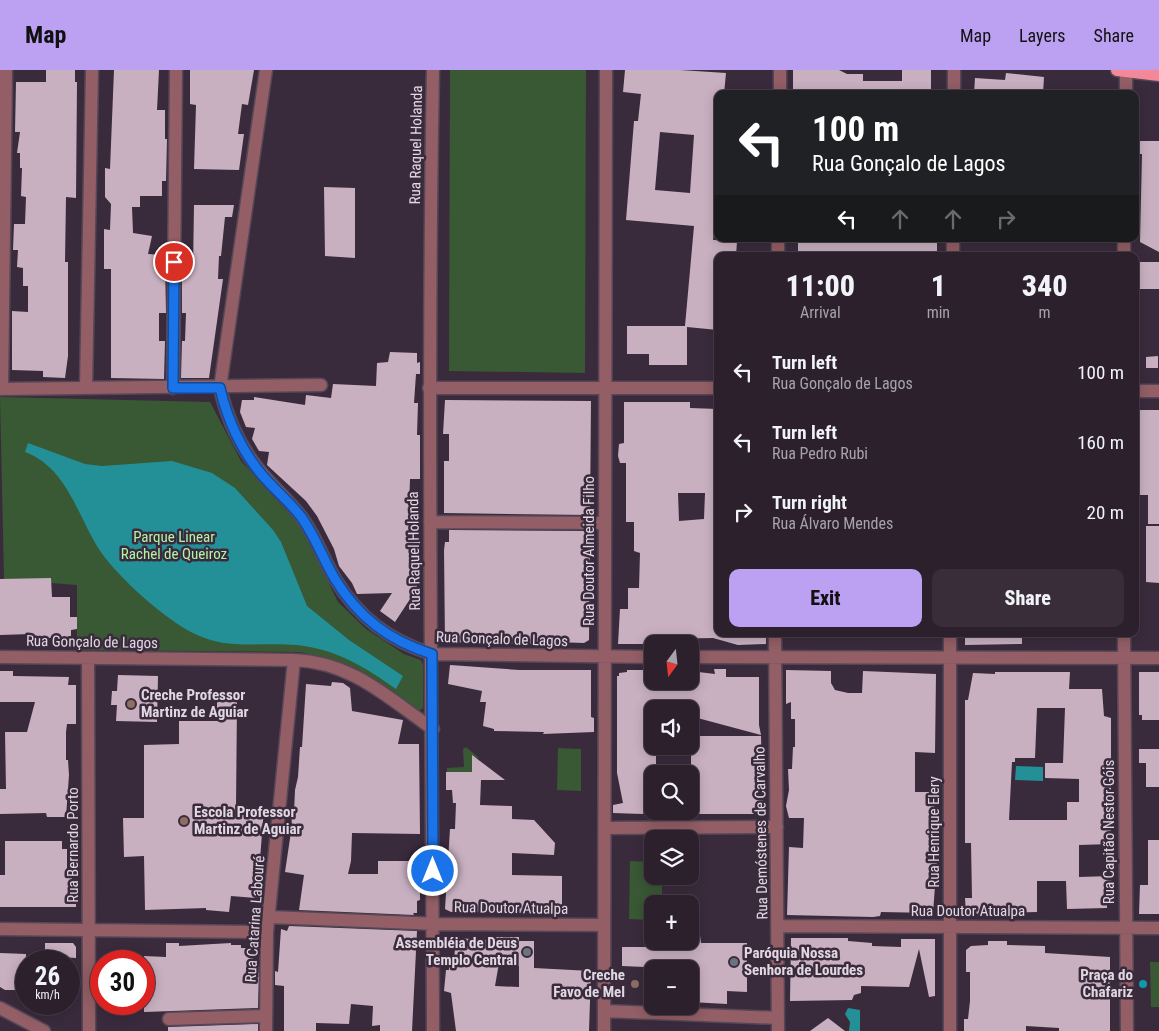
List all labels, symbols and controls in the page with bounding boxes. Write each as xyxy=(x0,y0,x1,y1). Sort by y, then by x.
text: Map xyxy=(25,21,66,49)
text: Map xyxy=(960,25,991,46)
text: Layers xyxy=(1019,25,1066,46)
text: Share xyxy=(1094,25,1134,46)
street label: Rua Raquel Holanda xyxy=(406,85,426,205)
text: 100 m xyxy=(812,109,899,150)
icon: left xyxy=(729,110,794,175)
text: Rua Gonçalo de Lagos xyxy=(812,151,1006,176)
icon: left xyxy=(833,205,861,233)
icon: ahead xyxy=(886,205,914,233)
icon: ahead xyxy=(939,205,967,233)
icon: right xyxy=(992,205,1020,233)
pin xyxy=(153,241,195,283)
icon: arrive xyxy=(160,248,188,276)
text: 11:00 xyxy=(786,268,855,303)
text: 1 xyxy=(931,268,946,303)
text: 340 xyxy=(1022,268,1067,303)
text: Arrival xyxy=(800,303,841,322)
text: min xyxy=(927,303,950,322)
text: m xyxy=(1039,303,1051,322)
text: Turn left xyxy=(772,351,837,374)
icon: left xyxy=(729,358,757,386)
text: 100 m xyxy=(1077,361,1124,384)
text: Rua Gonçalo de Lagos xyxy=(772,374,913,393)
text: Turn left xyxy=(772,421,837,444)
icon: left xyxy=(729,428,757,456)
text: 160 m xyxy=(1077,431,1124,454)
text: Rua Pedro Rubi xyxy=(772,444,868,463)
street label: Rua Doutor Almeida Filho xyxy=(580,476,598,626)
street label: Rua Raquel Holanda xyxy=(404,491,424,611)
text: Turn right xyxy=(772,491,847,514)
icon: right xyxy=(729,498,757,526)
text: 20 m xyxy=(1087,501,1124,524)
text: Rua Álvaro Mendes xyxy=(772,514,893,533)
park label: Parque Linear Rachel de Queiroz xyxy=(121,528,227,563)
button: Exit xyxy=(729,569,922,627)
button: Share xyxy=(932,569,1124,627)
street label: Rua Gonçalo de Lagos xyxy=(436,628,568,650)
street label: Rua Gonçalo de Lagos xyxy=(26,632,158,652)
north arrow xyxy=(644,635,699,690)
map controls xyxy=(644,635,699,1015)
place label: Creche Professor Martinz de Aguiar xyxy=(141,686,249,721)
marker: Creche Professor Martinz de Aguiar xyxy=(125,698,137,710)
button: sound xyxy=(644,700,699,755)
street label: Rua Demóstenes de Carvalho xyxy=(750,746,772,920)
street label: Rua Capitão Nestor Góis xyxy=(1100,760,1118,904)
button: search xyxy=(644,765,699,820)
street label: Rua Henrique Elery xyxy=(925,776,943,888)
street label: Rua Bernardo Porto xyxy=(64,787,82,903)
place label: Escola Professor Martinz de Aguiar xyxy=(194,803,302,838)
marker: Escola Professor Martinz de Aguiar xyxy=(178,815,190,827)
button: layers xyxy=(644,830,699,885)
position arrow xyxy=(406,844,458,896)
street label: Rua Catarina Labouré xyxy=(242,855,268,983)
button: + xyxy=(644,895,699,950)
street label: Rua Doutor Atualpa xyxy=(454,898,568,918)
street label: Rua Doutor Atualpa xyxy=(911,902,1025,920)
place label: Assembléia de Deus Templo Central xyxy=(396,934,517,969)
place label: Paróquia Nossa Senhora de Lourdes xyxy=(744,944,863,979)
marker: Assembléia de Deus Templo Central xyxy=(521,946,533,958)
speed limit sign: 30 xyxy=(90,950,155,1015)
marker: Paróquia Nossa Senhora de Lourdes xyxy=(728,956,740,968)
button: − xyxy=(644,960,699,1015)
text: 26 xyxy=(35,962,60,991)
place label: Creche Favo de Mel xyxy=(553,966,625,1001)
place label: Praça do Chafariz xyxy=(1080,966,1133,1001)
marker: Creche Favo de Mel xyxy=(629,978,641,990)
marker: Praça do Chafariz xyxy=(1137,978,1149,990)
text: km/h xyxy=(35,988,60,1002)

